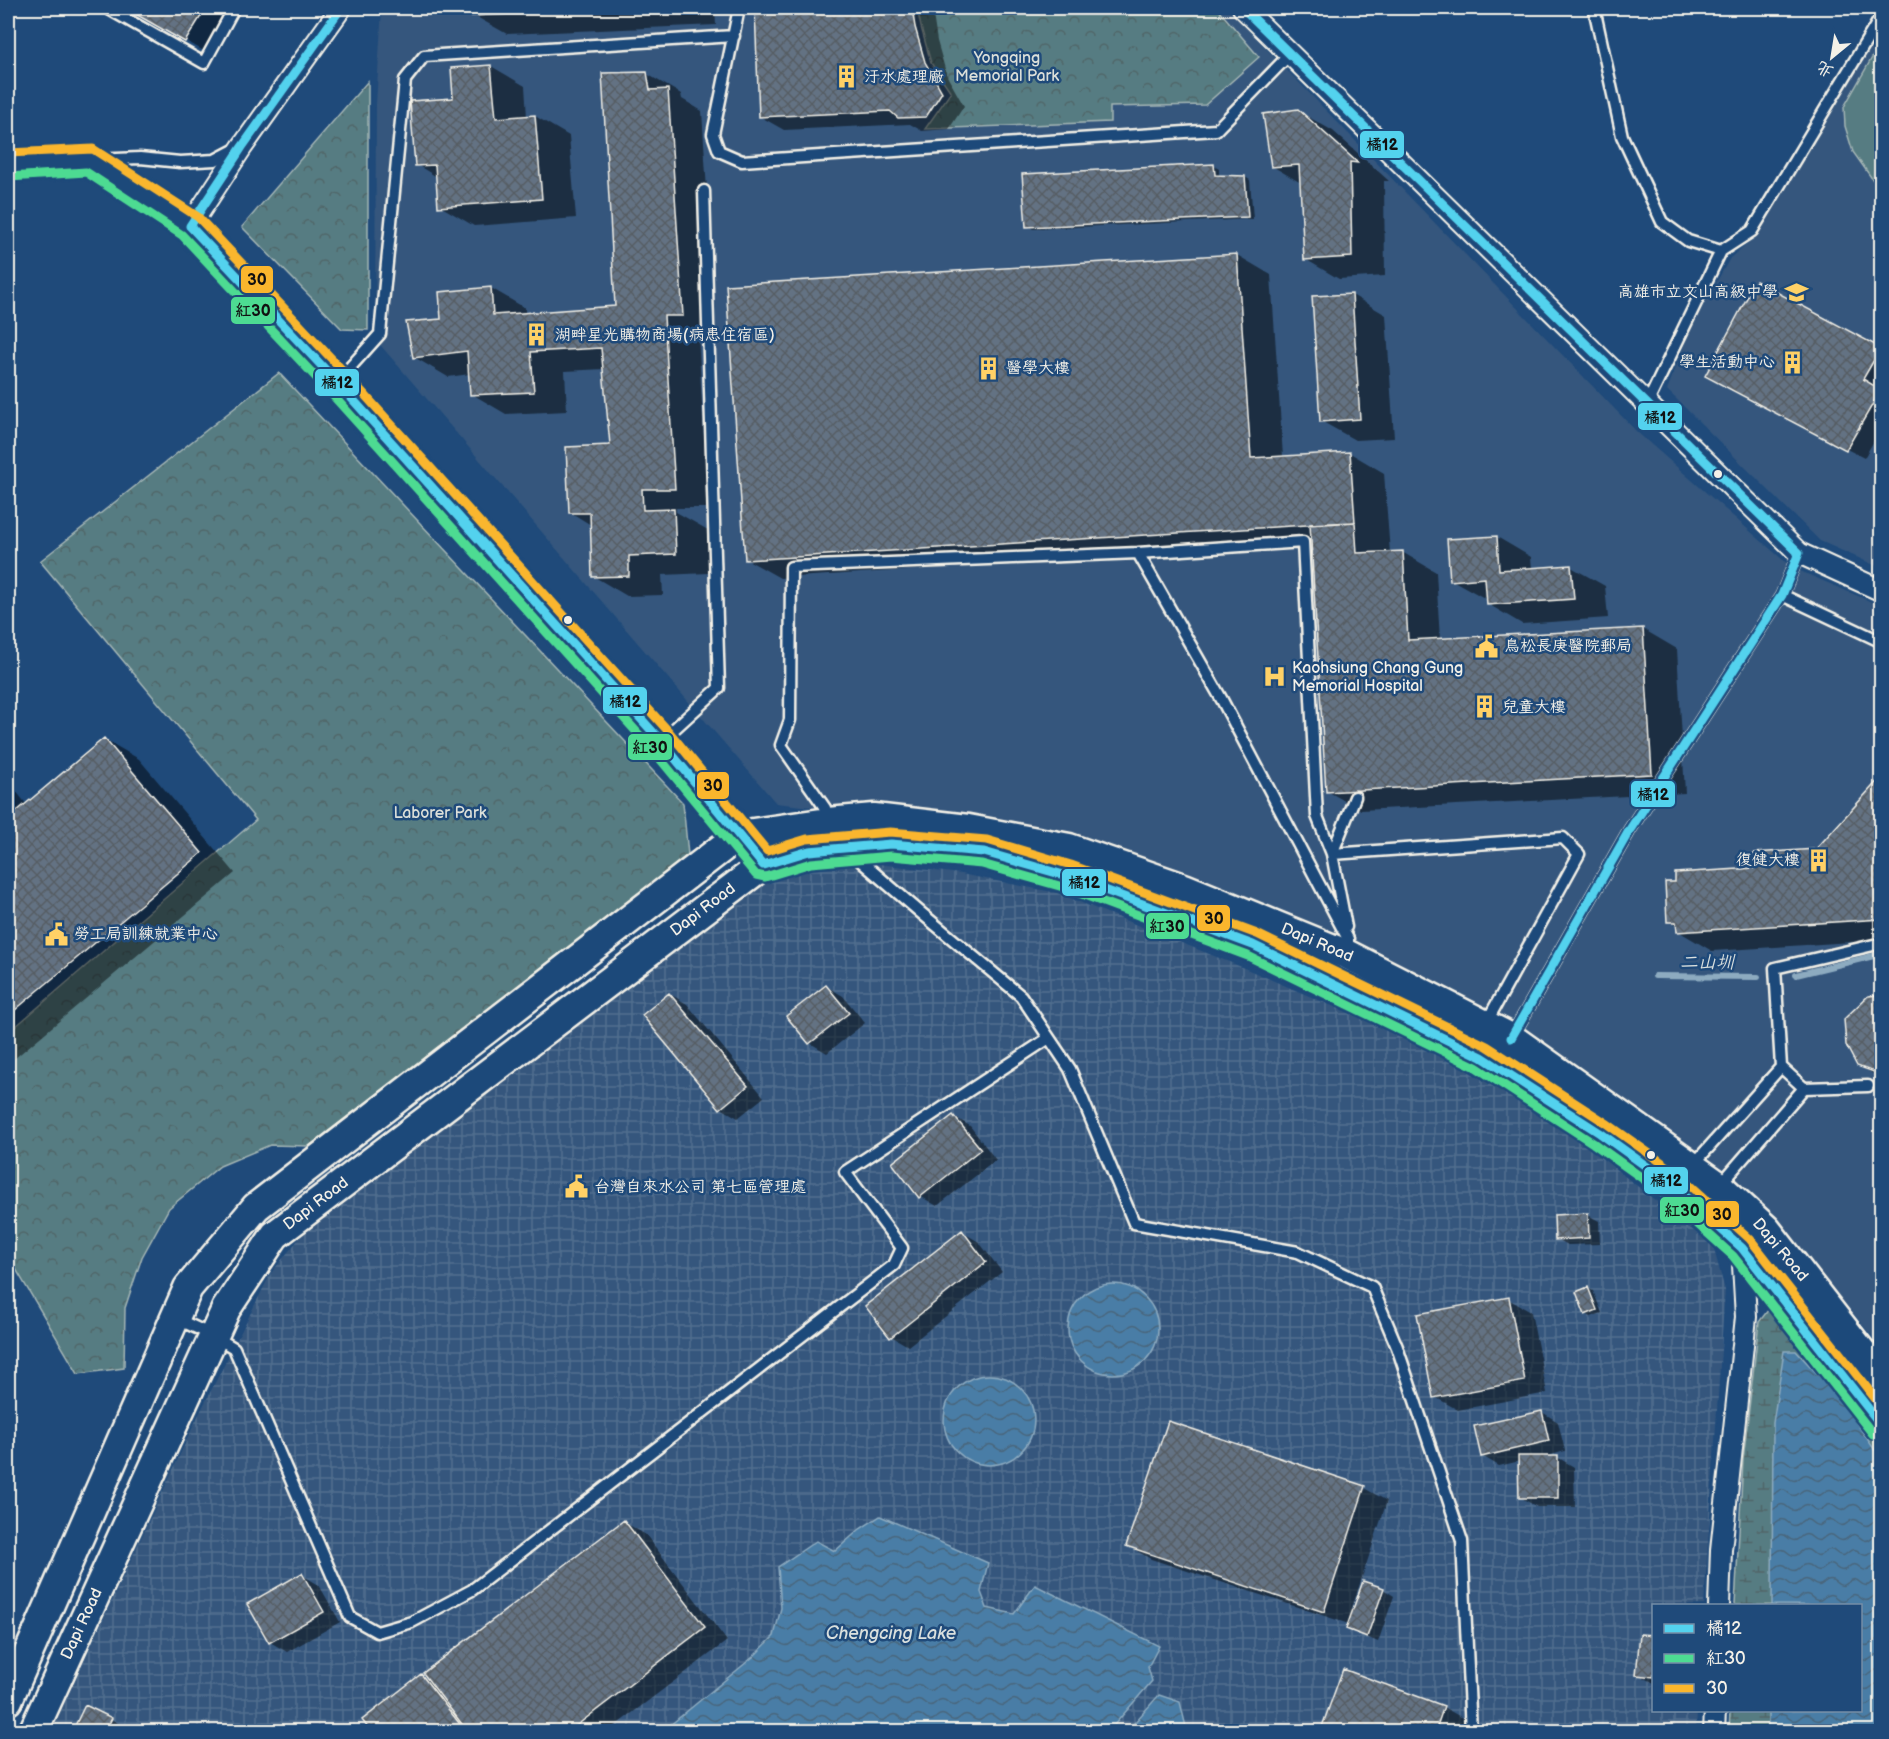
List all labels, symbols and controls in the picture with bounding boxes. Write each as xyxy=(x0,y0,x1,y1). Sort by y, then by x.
north arrow xyxy=(1802,27,1862,87)
park label: Yongqing Memorial Park xyxy=(955,49,1059,86)
text: 北 xyxy=(1814,56,1837,81)
building icon: 汙水處理廠 xyxy=(833,64,859,90)
place label: 汙水處理廠 xyxy=(864,68,944,87)
line badge: 橘12 xyxy=(1359,130,1405,159)
text: 橘12 xyxy=(1366,136,1399,155)
line badge: 30 xyxy=(240,265,274,294)
text: 30 xyxy=(247,271,267,290)
school or university icon: 高雄市立文山高級中學 xyxy=(1783,279,1809,305)
place label: 高雄市立文山高級中學 xyxy=(1618,283,1778,302)
line badge: 紅30 xyxy=(230,296,276,325)
text: 紅30 xyxy=(235,302,271,321)
building icon: 湖畔星光購物商場(病患住宿區) xyxy=(524,322,550,348)
place label: 湖畔星光購物商場(病患住宿區) xyxy=(555,326,775,345)
building icon: 學生活動中心 xyxy=(1780,349,1806,375)
place label: 學生活動中心 xyxy=(1679,353,1775,372)
building icon: 醫學大樓 xyxy=(975,355,1001,381)
place label: 醫學大樓 xyxy=(1006,359,1070,378)
line badge: 橘12 xyxy=(314,368,360,397)
text: 橘12 xyxy=(321,374,354,393)
line badge: 橘12 xyxy=(1637,402,1683,431)
text: 橘12 xyxy=(1644,409,1677,428)
unlabelled marker xyxy=(1712,468,1724,480)
unlabelled marker xyxy=(562,614,574,626)
public building icon: 鳥松長庚醫院郵局 xyxy=(1473,633,1499,659)
place label: 鳥松長庚醫院郵局 xyxy=(1504,637,1632,656)
place label: Kaohsiung Chang Gung Memorial Hospital xyxy=(1292,659,1463,696)
hospital icon: Kaohsiung Chang Gung Memorial Hospital xyxy=(1261,664,1287,690)
line badge: 橘12 xyxy=(602,686,648,715)
text: 橘12 xyxy=(609,693,642,712)
building icon: 兒童大樓 xyxy=(1471,694,1497,720)
place label: 兒童大樓 xyxy=(1502,698,1566,717)
line badge: 紅30 xyxy=(627,733,673,761)
text: 紅30 xyxy=(632,739,668,758)
line badge: 30 xyxy=(696,771,730,800)
text: 30 xyxy=(703,777,723,796)
line badge: 橘12 xyxy=(1630,780,1676,808)
text: 橘12 xyxy=(1637,786,1670,805)
park label: Laborer Park xyxy=(393,804,487,823)
building icon: 復健大樓 xyxy=(1805,847,1831,873)
place label: 復健大樓 xyxy=(1736,851,1800,870)
line badge: 橘12 xyxy=(1061,868,1107,897)
text: 橘12 xyxy=(1068,874,1101,893)
street label: Dapi Road xyxy=(667,879,739,941)
line badge: 30 xyxy=(1196,904,1231,932)
text: 30 xyxy=(1204,910,1224,929)
line badge: 紅30 xyxy=(1145,912,1190,940)
text: 紅30 xyxy=(1149,918,1185,937)
street label: Dapi Road xyxy=(1278,919,1356,967)
public building icon: 勞工局訓練就業中心 xyxy=(43,921,69,947)
place label: 勞工局訓練就業中心 xyxy=(74,925,218,944)
water label: 二山圳 xyxy=(1680,952,1736,973)
unlabelled marker xyxy=(1645,1149,1657,1161)
line badge: 橘12 xyxy=(1643,1166,1689,1195)
text: 橘12 xyxy=(1650,1172,1683,1191)
street label: Dapi Road xyxy=(280,1173,352,1235)
public building icon: 台灣自來水公司 第七區管理處 xyxy=(563,1174,589,1200)
place label: 台灣自來水公司 第七區管理處 xyxy=(594,1178,806,1197)
line badge: 紅30 xyxy=(1659,1196,1705,1224)
line badge: 30 xyxy=(1705,1200,1740,1228)
text: 紅30 xyxy=(1664,1202,1700,1221)
text: 30 xyxy=(1712,1206,1732,1225)
street label: Dapi Road xyxy=(1748,1215,1812,1285)
street label: Dapi Road xyxy=(57,1585,107,1663)
legend xyxy=(1652,1604,1862,1712)
text: 橘12 xyxy=(1706,1618,1742,1639)
water label: Chengcing Lake xyxy=(826,1623,956,1644)
text: 紅30 xyxy=(1706,1648,1746,1669)
text: 30 xyxy=(1706,1678,1728,1699)

